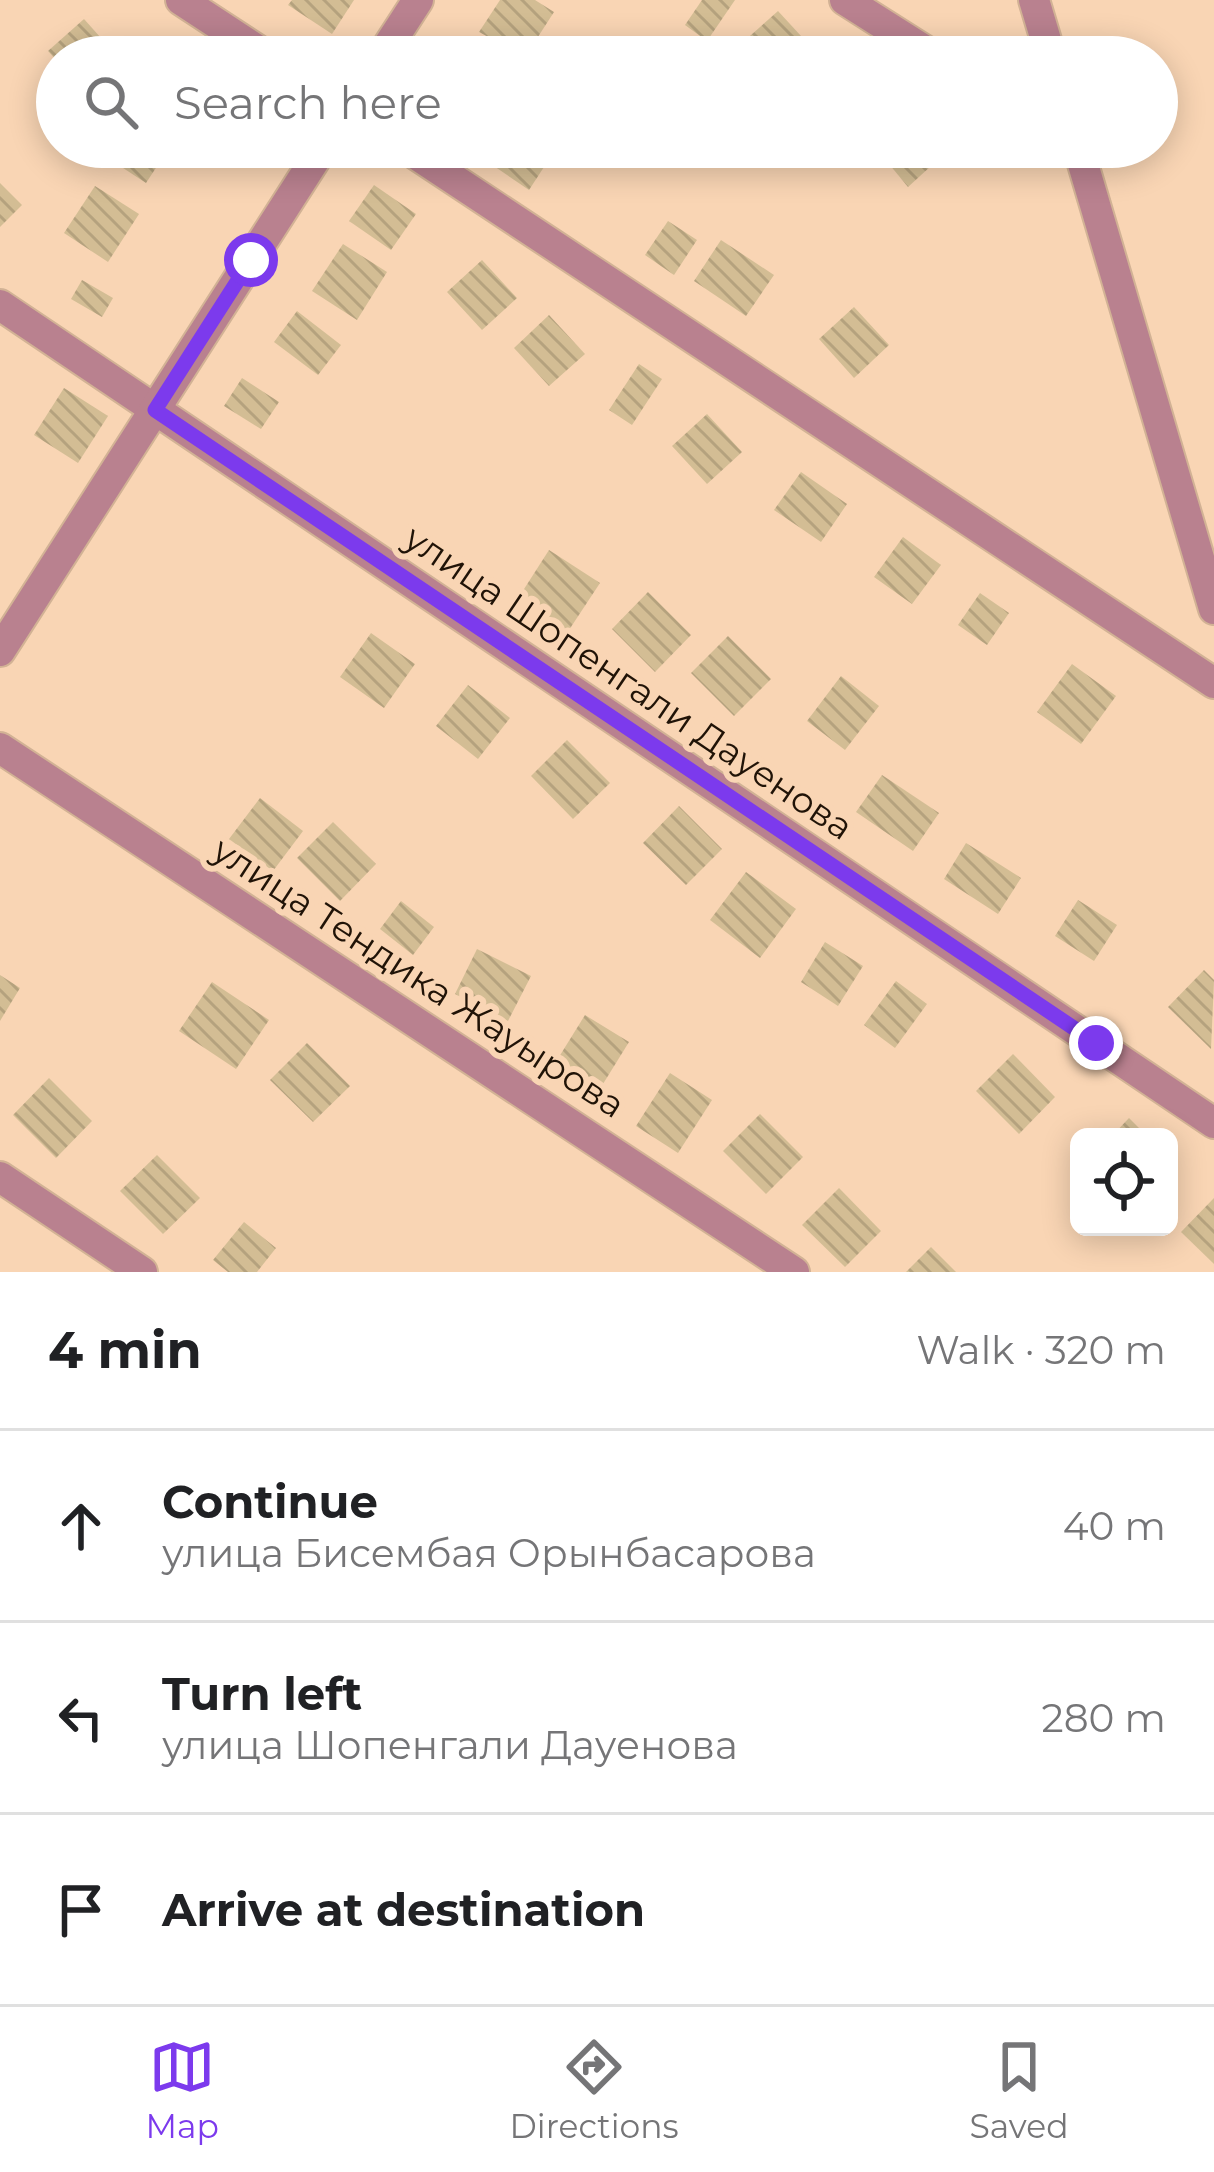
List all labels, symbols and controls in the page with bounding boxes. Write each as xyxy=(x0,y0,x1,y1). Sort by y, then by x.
search box xyxy=(36,36,1178,168)
icon: search xyxy=(78,69,144,135)
text: Search here xyxy=(174,75,442,130)
route start xyxy=(224,233,278,287)
street label: улица Шопенгали Дауенова xyxy=(396,515,862,849)
street label: улица Тендика Жауырова xyxy=(204,827,633,1127)
route end xyxy=(1069,1016,1123,1070)
map controls xyxy=(1070,1128,1178,1236)
button: locate xyxy=(1070,1128,1178,1236)
text: 4 min xyxy=(48,1319,202,1381)
text: Walk · 320 m xyxy=(916,1326,1166,1374)
text: Continue xyxy=(162,1474,378,1529)
icon: ahead xyxy=(48,1493,114,1559)
text: 40 m xyxy=(1063,1502,1166,1550)
text: улица Бисембая Орынбасарова xyxy=(162,1529,816,1577)
text: Turn left xyxy=(162,1666,362,1721)
icon: left xyxy=(48,1685,114,1751)
text: 280 m xyxy=(1042,1694,1166,1742)
text: улица Шопенгали Дауенова xyxy=(162,1721,738,1769)
icon: arrive xyxy=(48,1877,114,1943)
text: Arrive at destination xyxy=(162,1882,645,1937)
tab: Map xyxy=(145,2034,219,2146)
tab: Directions xyxy=(510,2034,679,2146)
tab: Saved xyxy=(969,2034,1069,2146)

